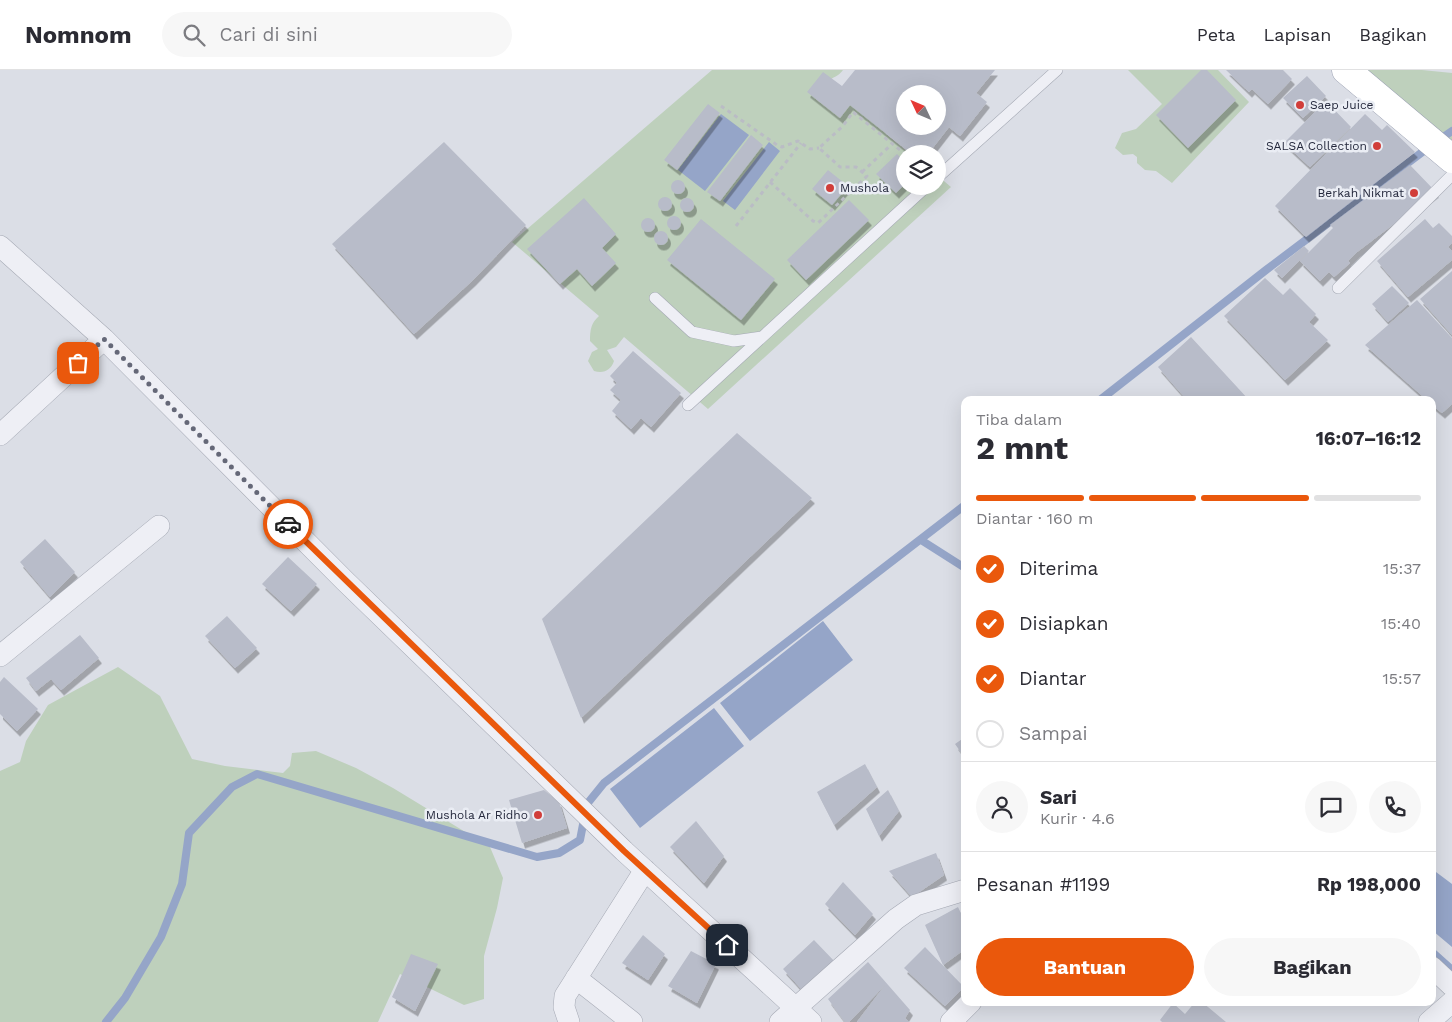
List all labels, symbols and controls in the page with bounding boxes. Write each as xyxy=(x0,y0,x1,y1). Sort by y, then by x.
search box xyxy=(162,12,512,57)
text: Nomnom xyxy=(25,21,132,49)
icon: search xyxy=(180,21,208,49)
text: Cari di sini xyxy=(220,23,318,46)
text: Peta xyxy=(1197,24,1235,45)
text: Lapisan xyxy=(1263,24,1331,45)
text: Bagikan xyxy=(1359,24,1427,45)
north arrow xyxy=(896,85,946,135)
map controls xyxy=(896,85,946,195)
place label: Saep Juice xyxy=(1310,98,1374,112)
marker: Saep Juice xyxy=(1294,99,1306,111)
place label: SALSA Collection xyxy=(1266,139,1367,153)
marker: SALSA Collection xyxy=(1371,140,1383,152)
button: layers xyxy=(896,145,946,195)
place label: Mushola xyxy=(840,181,889,195)
marker: Mushola xyxy=(824,182,836,194)
place label: Berkah Nikmat xyxy=(1318,186,1404,200)
marker: Berkah Nikmat xyxy=(1408,187,1420,199)
pin xyxy=(57,342,99,384)
icon: bag xyxy=(64,349,92,377)
text: Tiba dalam xyxy=(976,410,1062,429)
text: 16:07–16:12 xyxy=(1316,427,1421,450)
text: 2 mnt xyxy=(976,429,1068,467)
courier xyxy=(263,499,313,549)
text: Diantar · 160 m xyxy=(976,509,1093,528)
icon: car xyxy=(274,510,302,538)
icon: check xyxy=(976,555,1004,583)
text: Diterima xyxy=(1019,557,1098,580)
text: 15:37 xyxy=(1383,559,1421,578)
icon: check xyxy=(976,610,1004,638)
text: Disiapkan xyxy=(1019,612,1109,635)
text: 15:40 xyxy=(1381,614,1421,633)
icon: check xyxy=(976,665,1004,693)
text: Diantar xyxy=(1019,667,1087,690)
text: 15:57 xyxy=(1382,669,1421,688)
text: Sampai xyxy=(1019,722,1088,745)
button: person xyxy=(976,781,1028,833)
button: chat xyxy=(1305,781,1357,833)
button: phone xyxy=(1369,781,1421,833)
text: Sari xyxy=(1040,786,1077,809)
place label: Mushola Ar Ridho xyxy=(426,808,528,822)
marker: Mushola Ar Ridho xyxy=(532,809,544,821)
text: Kurir · 4.6 xyxy=(1040,809,1115,828)
text: Pesanan #1199 xyxy=(976,873,1110,896)
text: Rp 198,000 xyxy=(1317,873,1421,896)
pin xyxy=(706,924,748,966)
icon: home xyxy=(713,931,741,959)
button: Bantuan xyxy=(976,938,1194,996)
button: Bagikan xyxy=(1204,938,1421,996)

